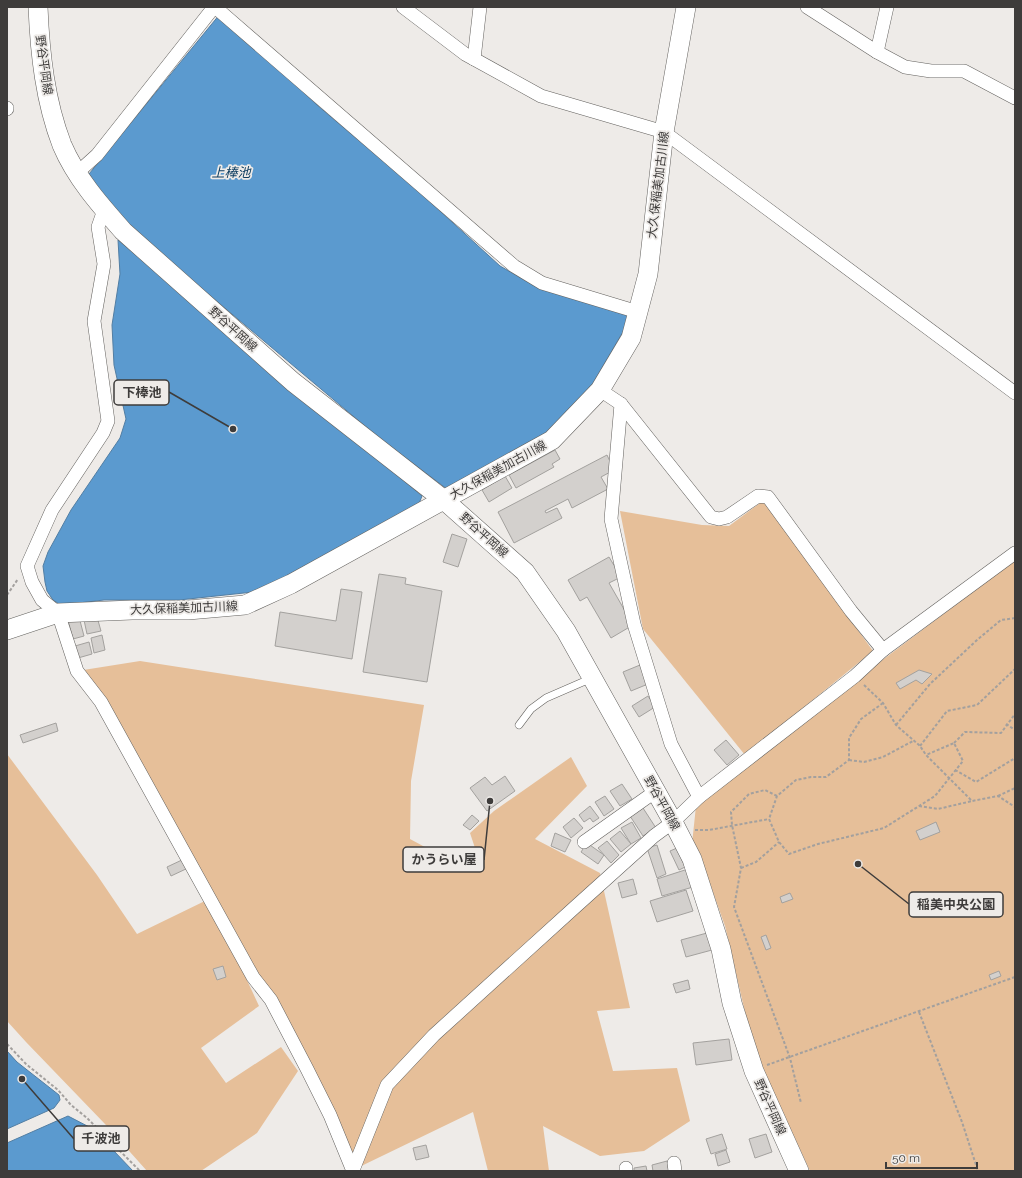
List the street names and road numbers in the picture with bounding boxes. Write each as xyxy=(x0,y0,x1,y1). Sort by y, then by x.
street label: 野谷平岡線 xyxy=(33,34,55,96)
street label: 大久保稲美加古川線 xyxy=(644,131,672,239)
street label: 野谷平岡線 xyxy=(206,304,260,354)
street label: 大久保稲美加古川線 xyxy=(447,438,549,502)
street label: 野谷平岡線 xyxy=(457,510,511,560)
street label: 大久保稲美加古川線 xyxy=(130,599,238,617)
street label: 野谷平岡線 xyxy=(641,773,683,833)
street label: 野谷平岡線 xyxy=(751,1077,789,1137)

